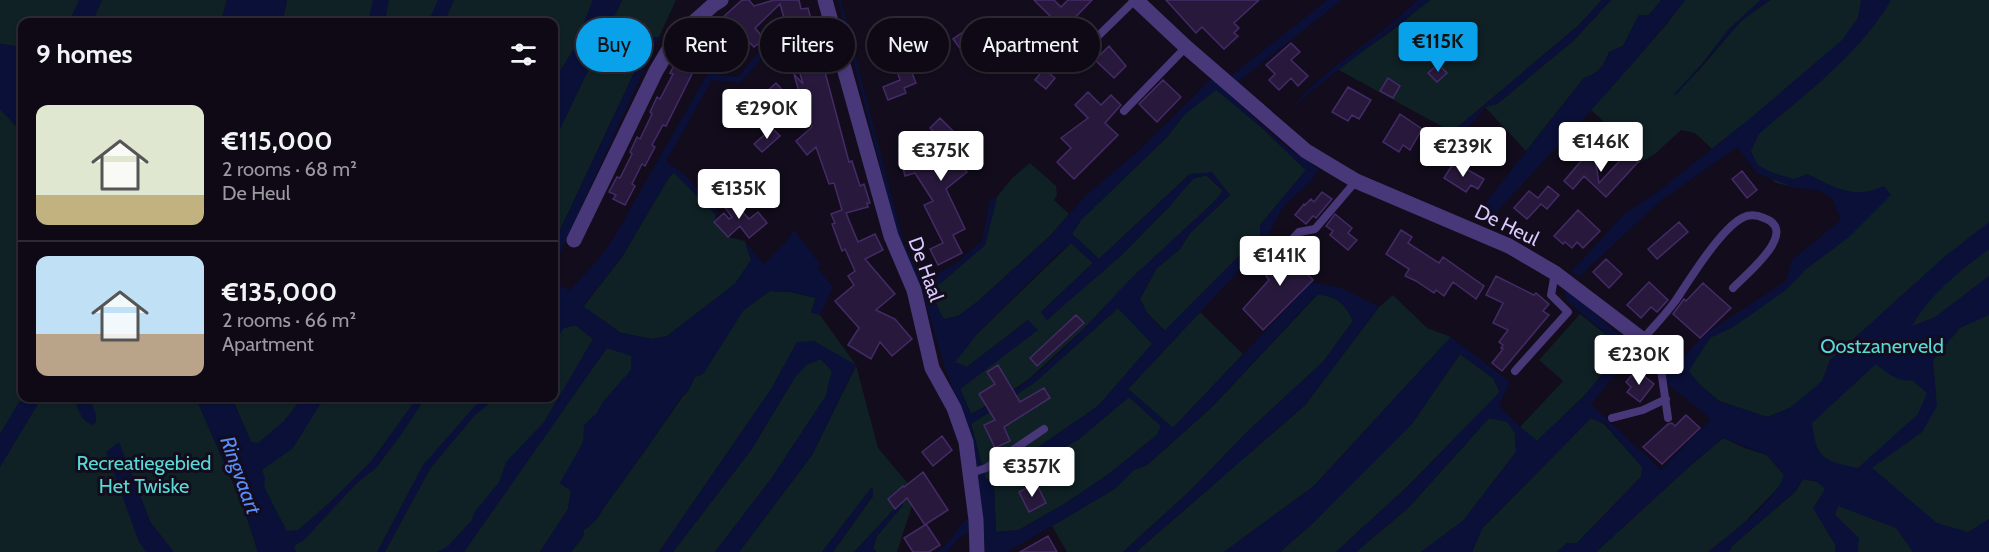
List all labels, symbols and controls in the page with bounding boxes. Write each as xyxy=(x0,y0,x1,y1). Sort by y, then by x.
chip: Buy xyxy=(576,18,652,72)
chip: Rent xyxy=(664,18,748,72)
chip: Filters xyxy=(760,18,855,72)
chip: New xyxy=(867,18,949,72)
chip: Apartment xyxy=(961,18,1100,72)
pin: €115K xyxy=(1396,22,1480,73)
text: €115K xyxy=(1413,29,1463,53)
text: 9 homes xyxy=(36,38,133,70)
icon: filters xyxy=(507,38,540,71)
pin: €290K xyxy=(725,89,809,140)
text: €290K xyxy=(736,96,798,120)
pin: €146K xyxy=(1559,122,1643,173)
text: €115,000 xyxy=(222,125,333,157)
pin: €239K xyxy=(1421,127,1505,178)
icon: home xyxy=(84,129,156,201)
text: €146K xyxy=(1573,129,1629,153)
pin: €375K xyxy=(899,131,983,182)
text: €239K xyxy=(1434,134,1492,158)
text: €375K xyxy=(912,138,970,162)
text: 2 rooms · 68 m² xyxy=(222,157,357,181)
pin: €135K xyxy=(697,169,781,220)
text: €135K xyxy=(712,176,766,200)
text: De Heul xyxy=(222,181,290,205)
street label: De Heul xyxy=(1471,199,1543,251)
street label: De Haal xyxy=(903,233,949,305)
pin: €141K xyxy=(1238,236,1322,287)
text: €141K xyxy=(1254,243,1306,267)
text: €135,000 xyxy=(222,276,337,308)
icon: home xyxy=(84,280,156,352)
text: 2 rooms · 66 m² xyxy=(222,308,356,332)
text: Apartment xyxy=(222,332,314,356)
park label: Oostzanerveld xyxy=(1820,334,1944,358)
pin: €230K xyxy=(1597,335,1681,386)
text: €230K xyxy=(1609,342,1669,366)
water label: Ringvaart xyxy=(215,433,267,518)
pin: €357K xyxy=(990,447,1074,498)
park label: Recreatiegebied Het Twiske xyxy=(77,451,211,498)
text: €357K xyxy=(1003,454,1061,478)

